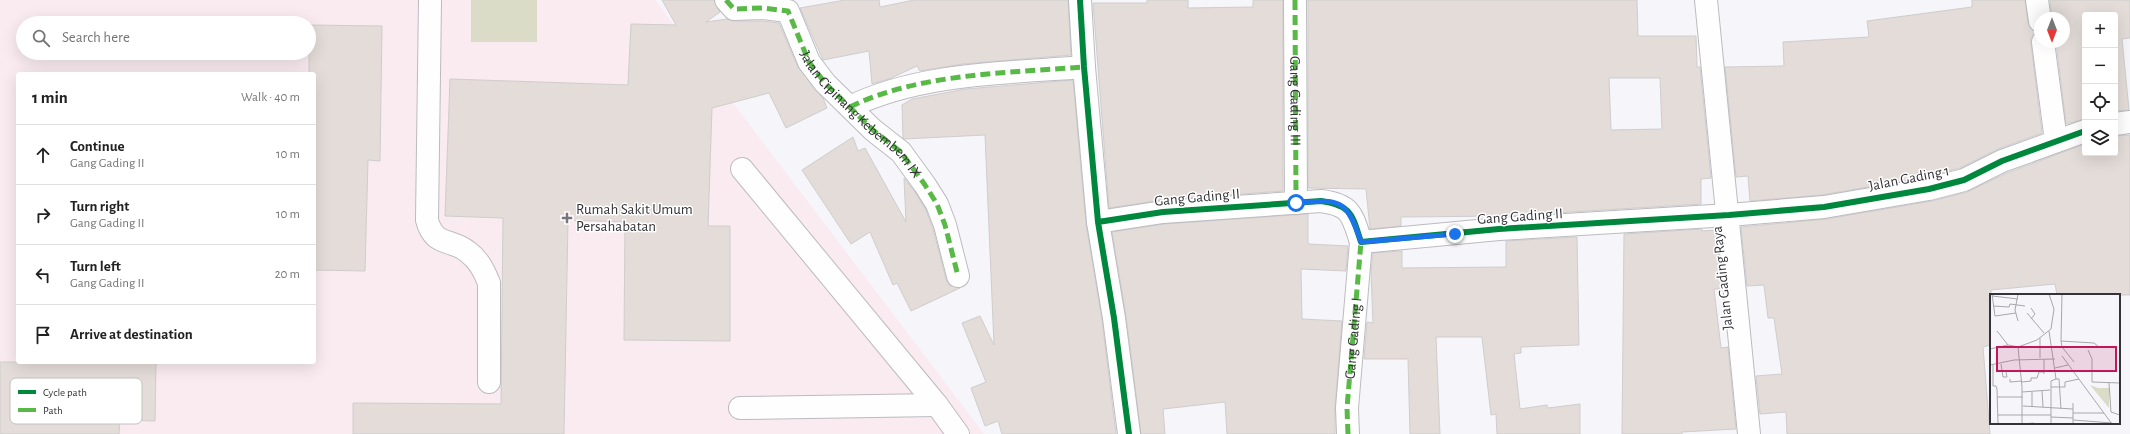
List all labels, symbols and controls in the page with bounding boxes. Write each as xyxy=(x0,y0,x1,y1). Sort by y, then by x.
north arrow xyxy=(2034,12,2070,48)
map controls xyxy=(2082,12,2118,156)
button: + xyxy=(2082,12,2118,48)
search box xyxy=(16,16,316,60)
icon: search xyxy=(30,27,52,49)
text: Search here xyxy=(62,30,130,45)
button: − xyxy=(2082,48,2118,84)
street label: Jalan Cipinang Kebembem IX xyxy=(797,49,924,181)
street label: Gang Gading III xyxy=(1287,56,1303,146)
button: locate xyxy=(2082,84,2118,120)
text: 1 min xyxy=(32,89,68,106)
text: Walk · 40 m xyxy=(241,91,300,104)
button: layers xyxy=(2082,120,2118,156)
text: Continue xyxy=(70,139,125,154)
icon: ahead xyxy=(32,144,54,166)
text: 10 m xyxy=(276,148,300,161)
text: Gang Gading II xyxy=(70,157,144,170)
street label: Jalan Gading 1 xyxy=(1868,163,1951,194)
street label: Gang Gading II xyxy=(1154,186,1240,209)
route start xyxy=(1287,194,1305,212)
text: Turn right xyxy=(70,199,129,214)
place label: Rumah Sakit Umum Persahabatan xyxy=(576,202,693,234)
icon: right xyxy=(32,204,54,226)
street label: Gang Gading II xyxy=(1477,206,1563,227)
text: 10 m xyxy=(276,208,300,221)
marker: Rumah Sakit Umum Persahabatan xyxy=(561,212,573,224)
text: Gang Gading II xyxy=(70,217,144,230)
route end xyxy=(1446,225,1464,243)
street label: Jalan Gading Raya xyxy=(1710,225,1735,331)
text: Turn left xyxy=(70,259,121,274)
icon: left xyxy=(32,264,54,286)
text: 20 m xyxy=(275,268,300,281)
text: Gang Gading II xyxy=(70,277,144,290)
inset map xyxy=(1990,294,2120,424)
street label: Gang Gading I xyxy=(1342,297,1364,380)
icon: arrive xyxy=(32,324,54,346)
text: Arrive at destination xyxy=(70,327,193,342)
legend xyxy=(10,378,142,424)
text: Cycle path xyxy=(43,387,87,398)
text: Path xyxy=(43,405,63,416)

